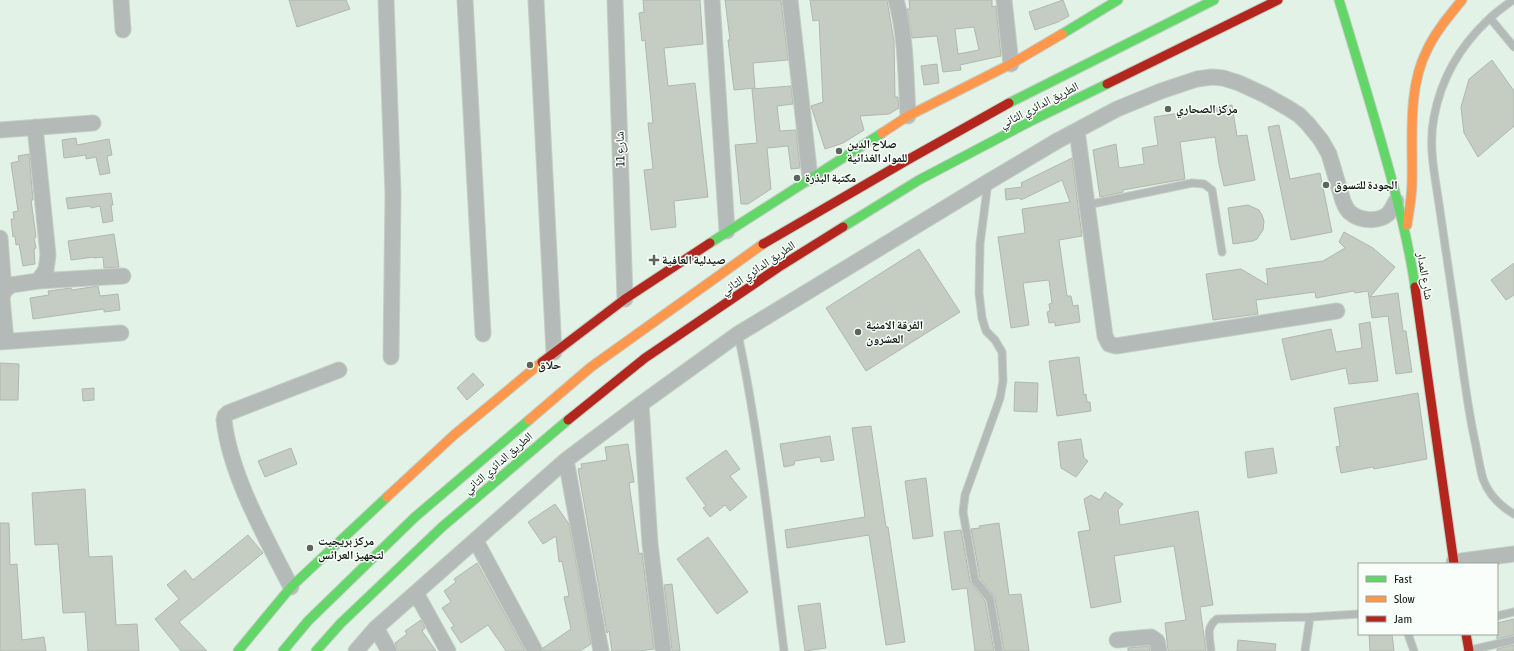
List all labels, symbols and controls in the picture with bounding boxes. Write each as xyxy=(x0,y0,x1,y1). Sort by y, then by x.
street label: الطريق الدائري الثاني xyxy=(997,79,1082,134)
place label: مركز الصحاري xyxy=(1176,102,1238,119)
marker: مركز الصحاري xyxy=(1163,104,1173,114)
street label: شارع 11 xyxy=(612,131,629,167)
place label: صلاح الدين للمواد الغذائية xyxy=(847,137,907,165)
marker: صلاح الدين للمواد الغذائية xyxy=(834,146,844,156)
place label: مكتبة البذرة xyxy=(805,171,857,185)
marker: مكتبة البذرة xyxy=(792,173,802,183)
place label: الجودة للتسوق xyxy=(1334,178,1398,193)
marker: الجودة للتسوق xyxy=(1321,180,1331,190)
street label: الطريق الدائري الثاني xyxy=(718,238,800,301)
street label: شارع المدار xyxy=(1413,250,1436,301)
place label: صيدلية العافية xyxy=(662,253,726,267)
marker: صيدلية العافية xyxy=(649,255,659,265)
place label: الفرقة الامنية العشرون xyxy=(866,318,923,347)
marker: الفرقة الامنية العشرون xyxy=(853,327,863,337)
place label: حلاق xyxy=(538,358,561,373)
marker: حلاق xyxy=(525,360,535,370)
street label: الطريق الدائري الثاني xyxy=(461,429,537,499)
place label: مركز بريجيت لتجهيز العرائس xyxy=(318,534,384,563)
marker: مركز بريجيت لتجهيز العرائس xyxy=(305,543,315,553)
legend xyxy=(1358,563,1498,635)
text: Fast xyxy=(1394,572,1412,586)
text: Slow xyxy=(1394,592,1415,606)
text: Jam xyxy=(1394,612,1412,626)

